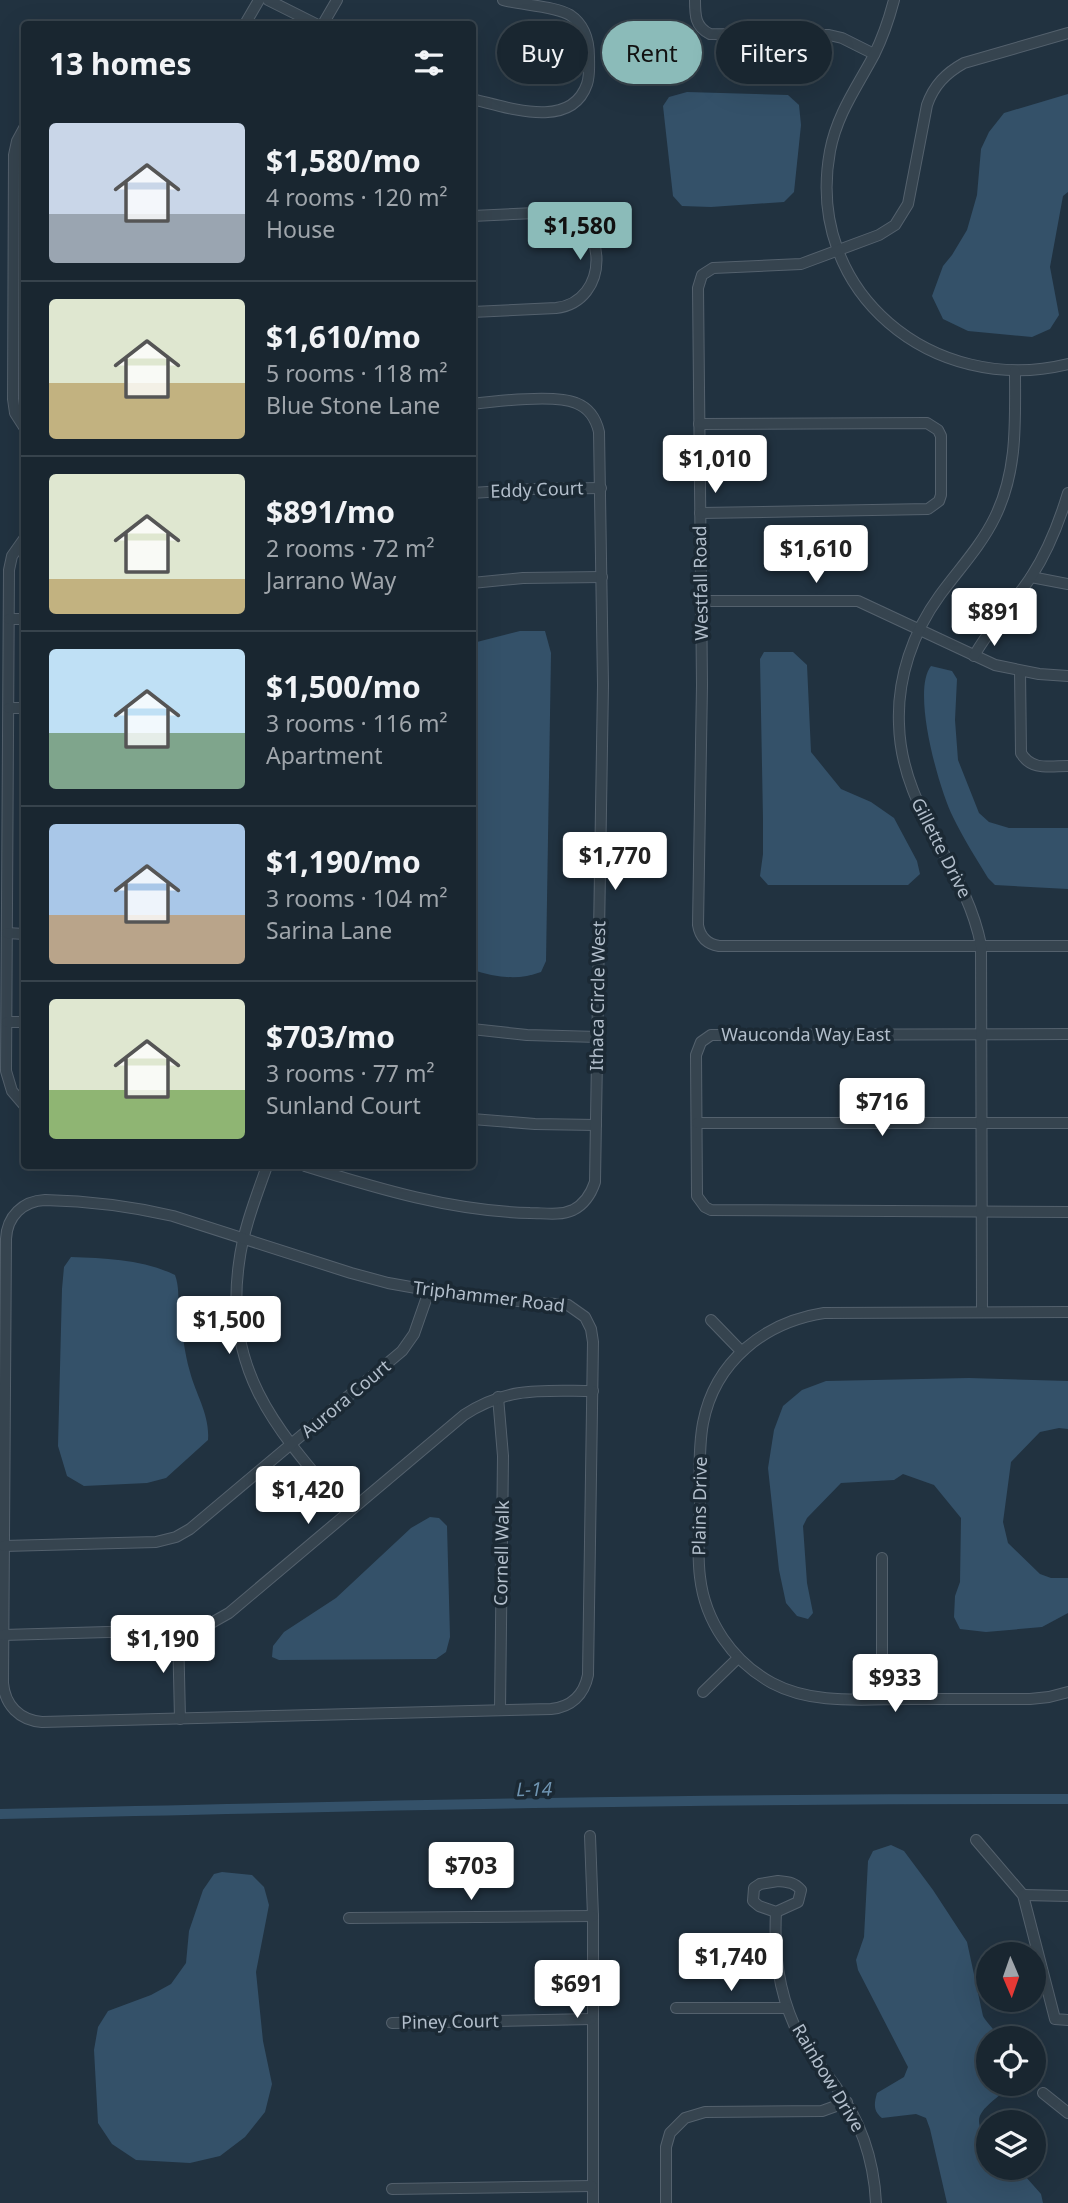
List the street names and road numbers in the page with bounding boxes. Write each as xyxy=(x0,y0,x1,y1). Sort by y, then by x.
street label: Eddy Court xyxy=(490,475,585,503)
street label: Westfall Road xyxy=(687,525,713,641)
street label: Gillette Drive xyxy=(906,793,977,902)
street label: Ithaca Circle West xyxy=(584,920,610,1071)
street label: Wauconda Way East xyxy=(721,1022,891,1046)
street label: Triphammer Road xyxy=(412,1275,566,1317)
street label: Aurora Court xyxy=(296,1353,395,1443)
street label: Plains Drive xyxy=(686,1456,712,1556)
street label: Cornell Walk xyxy=(488,1500,514,1606)
street label: Piney Court xyxy=(401,2008,499,2034)
street label: Rainbow Drive xyxy=(787,2019,871,2136)

